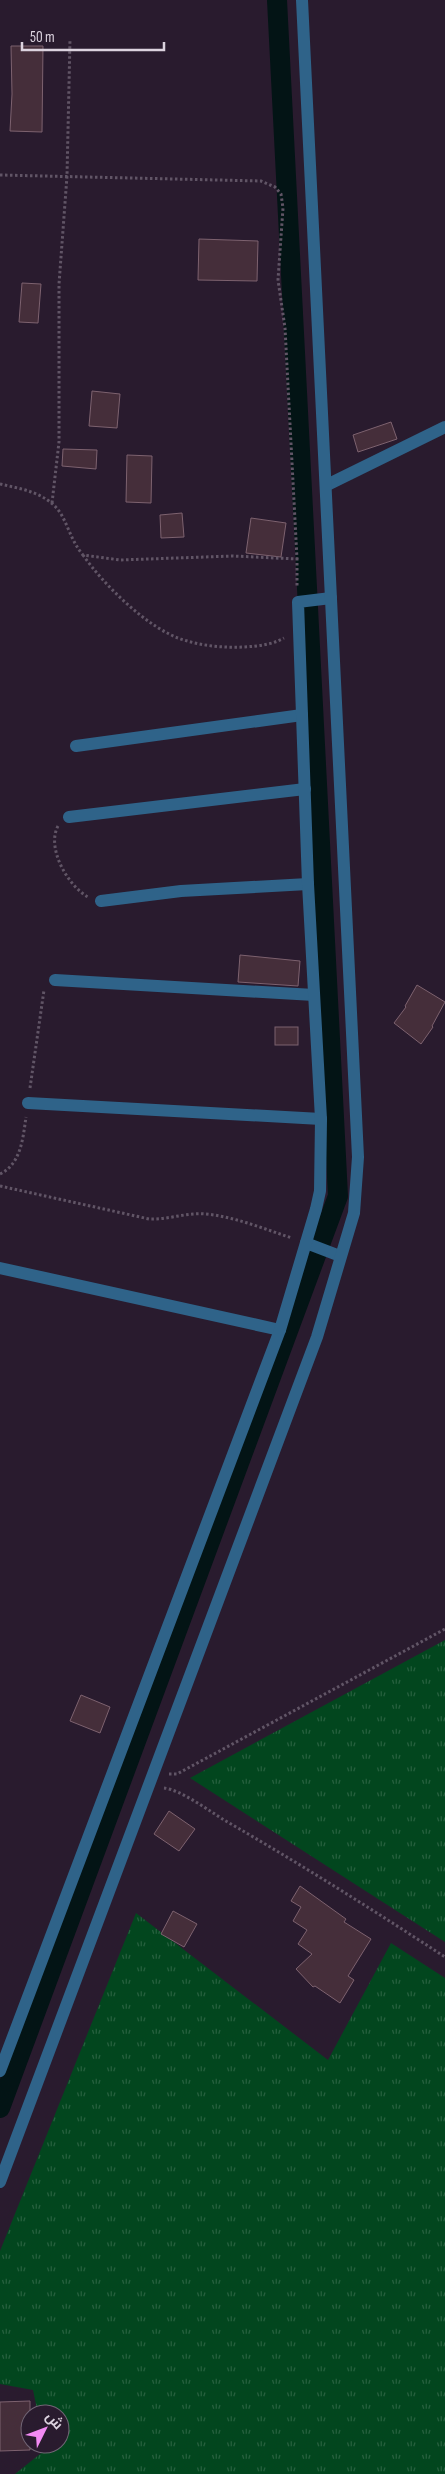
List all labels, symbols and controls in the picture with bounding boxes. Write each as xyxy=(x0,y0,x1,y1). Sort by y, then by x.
scale bar xyxy=(22,20,165,52)
text: 50 m xyxy=(30,28,55,47)
north arrow xyxy=(20,2404,70,2454)
text: ش xyxy=(42,2408,67,2433)

